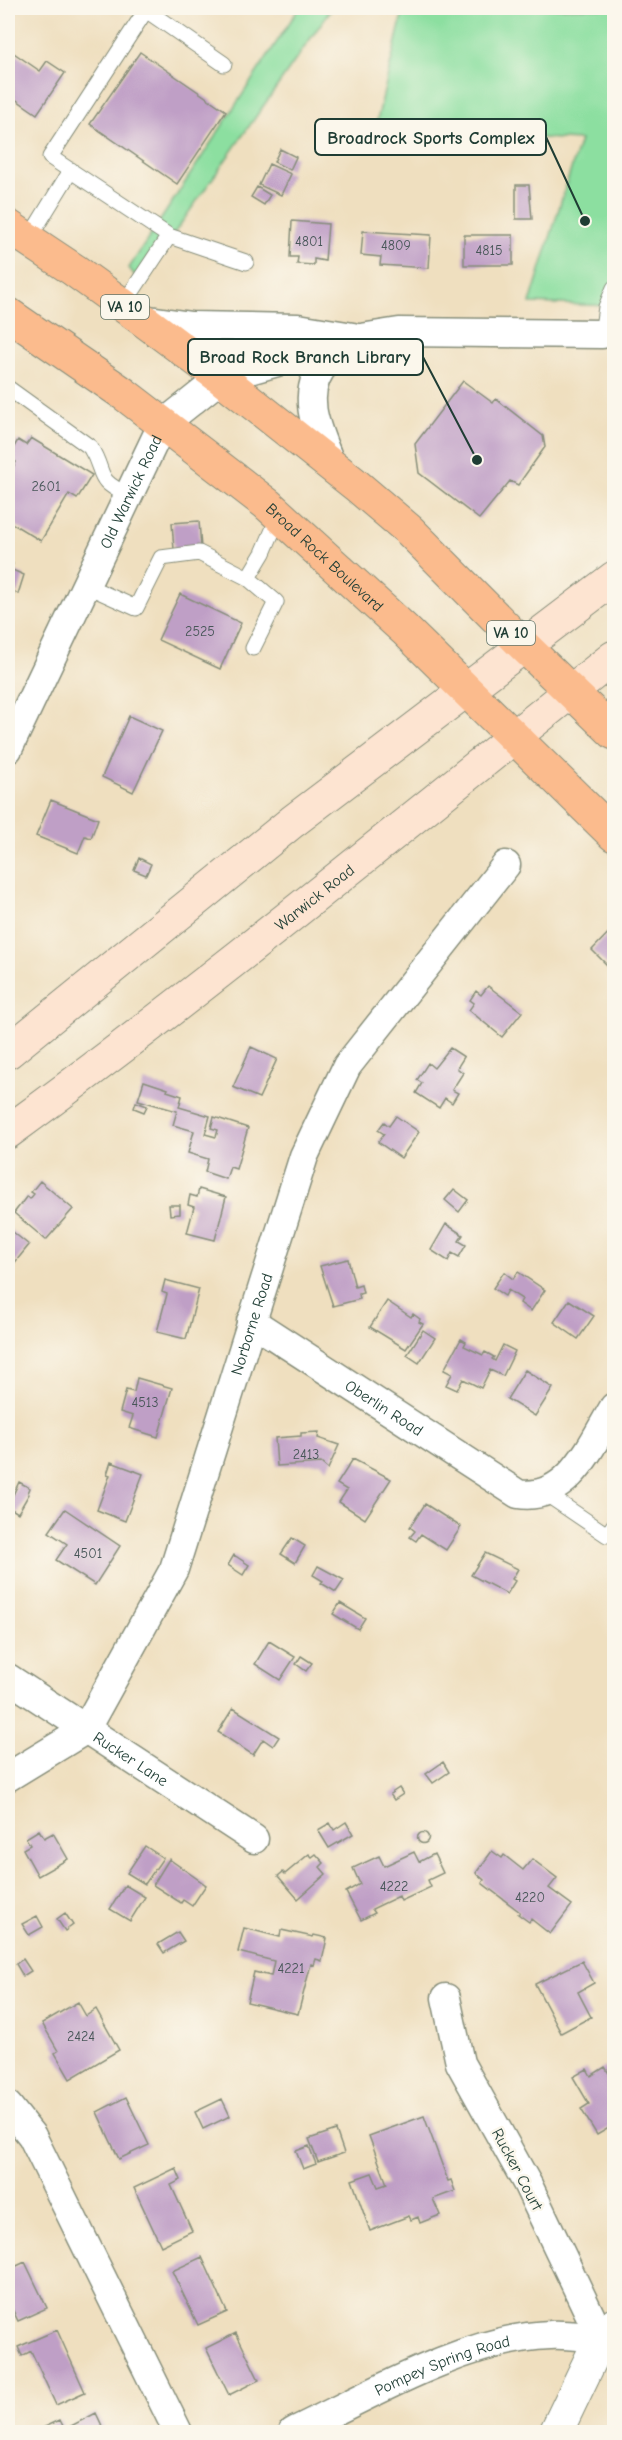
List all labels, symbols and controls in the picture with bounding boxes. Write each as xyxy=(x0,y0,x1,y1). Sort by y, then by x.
callout: Broadrock Sports Complex xyxy=(315,119,546,155)
text: Broadrock Sports Complex xyxy=(327,128,535,149)
house number: 4801 xyxy=(295,233,323,250)
house number: 4809 xyxy=(381,237,411,254)
house number: 4815 xyxy=(475,242,503,259)
road number: VA 10 xyxy=(101,295,149,319)
callout: Broad Rock Branch Library xyxy=(188,339,423,375)
text: Broad Rock Branch Library xyxy=(199,347,411,368)
street label: Old Warwick Road xyxy=(97,432,166,552)
house number: 2601 xyxy=(32,478,60,495)
street label: Broad Rock Boulevard xyxy=(262,500,387,616)
road number: VA 10 xyxy=(487,621,535,645)
house number: 2525 xyxy=(185,623,215,640)
street label: Warwick Road xyxy=(272,861,358,935)
street label: Norborne Road xyxy=(228,1271,276,1377)
street label: Oberlin Road xyxy=(342,1376,426,1440)
house number: 4513 xyxy=(132,1394,159,1411)
house number: 2413 xyxy=(293,1446,319,1463)
house number: 4501 xyxy=(74,1545,102,1562)
street label: Rucker Lane xyxy=(90,1728,171,1790)
house number: 4222 xyxy=(380,1878,408,1895)
house number: 4220 xyxy=(515,1889,545,1906)
house number: 4221 xyxy=(278,1960,304,1977)
house number: 2424 xyxy=(67,2028,95,2045)
street label: Rucker Court xyxy=(488,2126,546,2214)
street label: Pompey Spring Road xyxy=(372,2332,512,2400)

